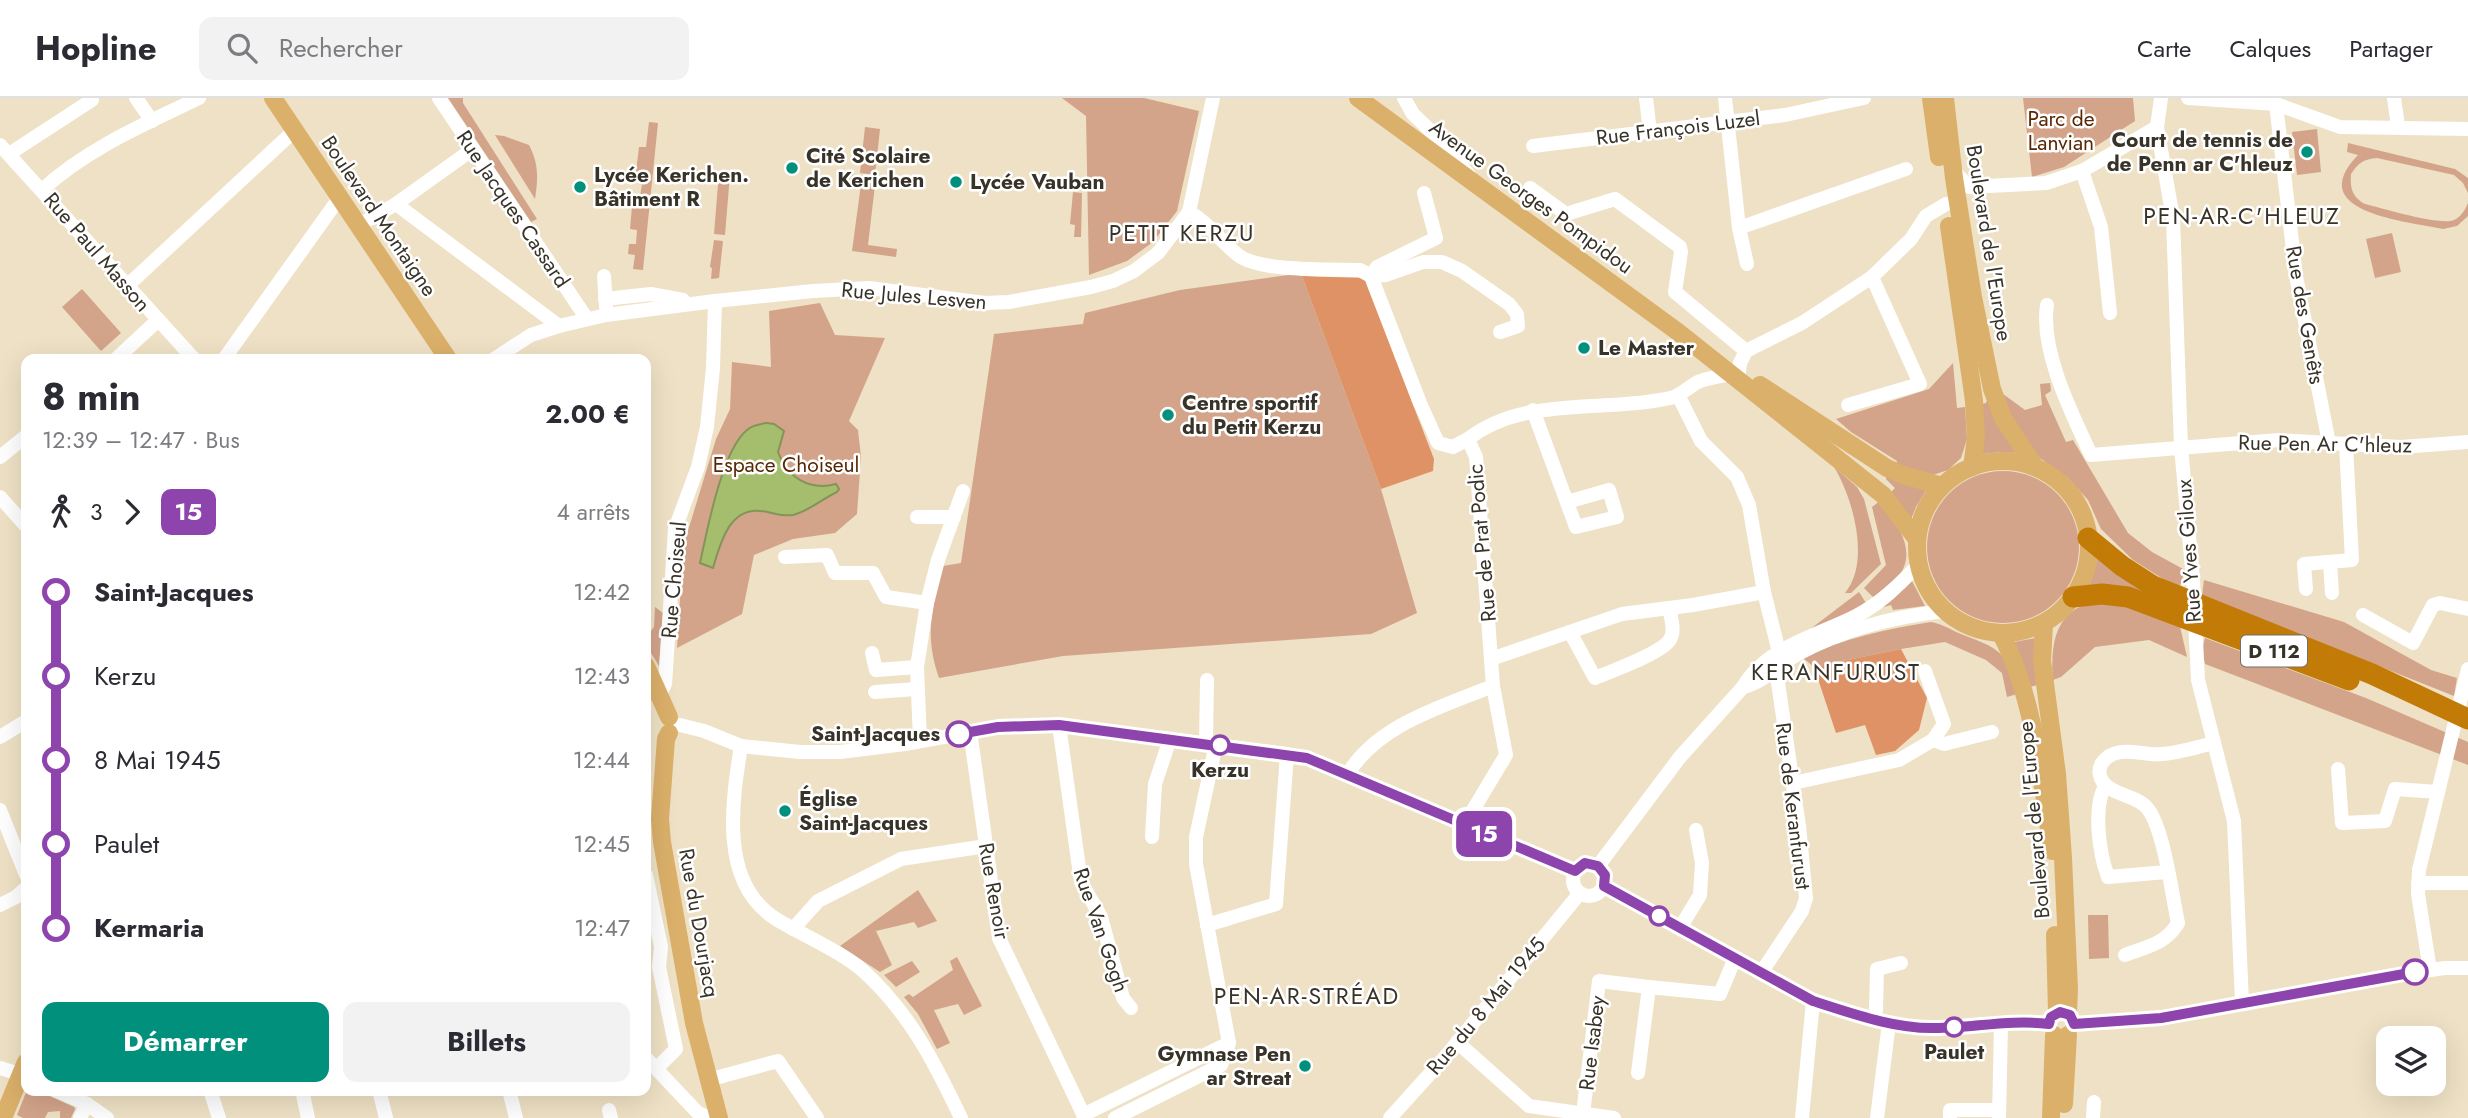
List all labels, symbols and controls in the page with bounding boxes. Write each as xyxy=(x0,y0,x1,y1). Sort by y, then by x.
search box xyxy=(199,17,689,80)
text: Hopline xyxy=(35,25,157,72)
icon: search xyxy=(223,29,261,67)
text: Rechercher xyxy=(279,29,403,67)
text: Carte xyxy=(2137,31,2191,66)
text: Calques xyxy=(2229,31,2311,66)
text: Partager xyxy=(2349,31,2433,66)
street label: Rue François Luzel xyxy=(1594,103,1762,153)
park label: Parc de Lanvian xyxy=(2028,104,2095,158)
street label: Avenue Georges Pompidou xyxy=(1423,113,1639,281)
street label: Rue Jacques Cassard xyxy=(449,124,577,294)
place label: Court de tennis de de Penn ar C'hleuz xyxy=(2107,125,2293,179)
street label: Boulevard Montaigne xyxy=(314,130,444,303)
place label: Cité Scolaire de Kerichen xyxy=(806,141,931,195)
street label: Boulevard de l'Europe xyxy=(1959,143,2019,343)
marker: Court de tennis de de Penn ar C'hleuz xyxy=(2299,144,2315,160)
place label: Lycée Kerichen. Bâtiment R xyxy=(594,160,749,214)
marker: Cité Scolaire de Kerichen xyxy=(784,160,800,176)
place label: Lycée Vauban xyxy=(970,167,1104,197)
marker: Lycée Vauban xyxy=(948,174,964,190)
marker: Lycée Kerichen. Bâtiment R xyxy=(572,179,588,195)
street label: Rue Paul Masson xyxy=(37,186,157,318)
district label: PEN-AR-C'HLEUZ xyxy=(2143,199,2341,233)
district label: PETIT KERZU xyxy=(1109,216,1255,250)
street label: Rue des Genêts xyxy=(2278,244,2332,386)
street label: Rue Jules Lesven xyxy=(840,275,988,317)
place label: Le Master xyxy=(1598,333,1695,363)
marker: Le Master xyxy=(1576,340,1592,356)
text: 8 min xyxy=(42,369,141,424)
place label: Centre sportif du Petit Kerzu xyxy=(1182,388,1321,442)
text: 2.00 € xyxy=(545,395,630,433)
marker: Centre sportif du Petit Kerzu xyxy=(1160,407,1176,423)
text: 12:39 – 12:47 · Bus xyxy=(42,423,240,457)
street label: Rue Pen Ar C'hleuz xyxy=(2238,427,2413,461)
park label: Espace Choiseul xyxy=(713,450,859,480)
street label: Rue de Prat Podic xyxy=(1460,463,1504,623)
street label: Rue Yves Giloux xyxy=(2169,478,2209,624)
icon: walk xyxy=(42,493,80,531)
icon: forward xyxy=(113,493,151,531)
text: 15 xyxy=(175,494,202,529)
text: 3 xyxy=(90,495,103,529)
text: 4 arrêts xyxy=(557,495,630,529)
street label: Rue Choiseul xyxy=(654,520,694,640)
text: Saint-Jacques xyxy=(94,573,254,611)
text: 12:42 xyxy=(573,575,630,609)
road number: D 112 xyxy=(2241,636,2307,666)
district label: KERANFURUST xyxy=(1751,655,1921,689)
text: Kerzu xyxy=(94,657,156,695)
text: 12:43 xyxy=(574,659,630,693)
place label: Saint-Jacques xyxy=(811,719,940,749)
street label: Boulevard de l'Europe xyxy=(2010,720,2058,920)
marker: Saint-Jacques xyxy=(946,721,972,747)
street label: Rue de Keranfurust xyxy=(1768,721,1818,891)
marker: Kerzu xyxy=(1210,735,1230,755)
text: 8 Mai 1945 xyxy=(94,741,221,779)
text: 12:44 xyxy=(573,743,630,777)
place label: Kerzu xyxy=(1191,755,1249,785)
place label: Église Saint-Jacques xyxy=(799,784,928,838)
marker: Église Saint-Jacques xyxy=(777,803,793,819)
line badge: 15 xyxy=(1452,811,1516,857)
text: 15 xyxy=(1470,816,1498,851)
text: Paulet xyxy=(94,825,159,863)
text: 12:45 xyxy=(573,827,630,861)
street label: Rue Renoir xyxy=(971,840,1017,942)
street label: Rue du Dourjacq xyxy=(671,846,727,1000)
street label: Rue Van Gogh xyxy=(1066,864,1136,996)
unlabelled marker xyxy=(1649,906,1669,926)
text: Kermaria xyxy=(94,909,204,947)
text: 12:47 xyxy=(574,911,630,945)
street label: Rue du 8 Mai 1945 xyxy=(1419,931,1553,1081)
unlabelled marker xyxy=(2402,959,2428,985)
district label: PEN-AR-STRÉAD xyxy=(1214,979,1400,1013)
street label: Rue Isabey xyxy=(1571,993,1613,1092)
button: Démarrer xyxy=(42,1002,329,1082)
button: Billets xyxy=(343,1002,630,1082)
marker: Paulet xyxy=(1944,1017,1964,1037)
map controls xyxy=(2376,1026,2446,1096)
button: layers xyxy=(2376,1026,2446,1096)
place label: Paulet xyxy=(1924,1037,1984,1067)
place label: Gymnase Pen ar Streat xyxy=(1158,1039,1291,1093)
marker: Gymnase Pen ar Streat xyxy=(1297,1058,1313,1074)

